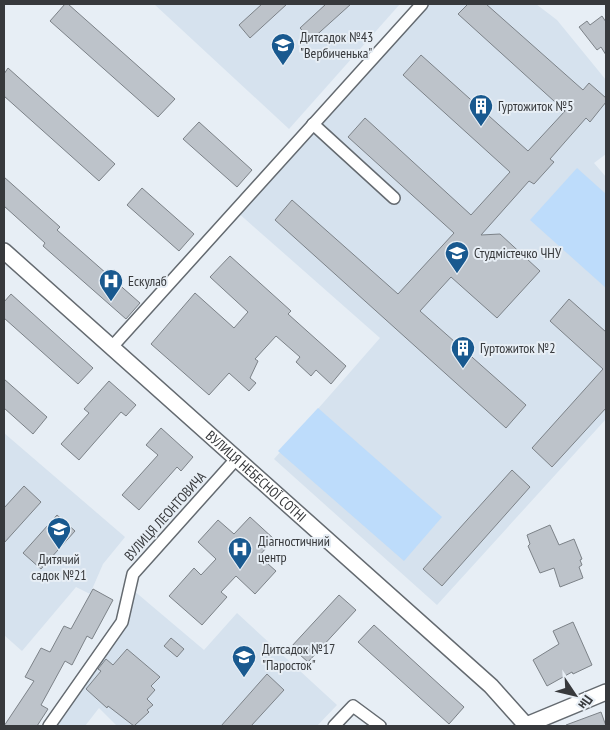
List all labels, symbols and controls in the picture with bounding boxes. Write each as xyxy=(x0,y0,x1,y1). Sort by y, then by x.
place label: Дитсадок №43 "Вербиченька" xyxy=(300,28,373,62)
school or university icon: Дитсадок №43 "Вербиченька" xyxy=(270,32,296,66)
building icon: Гуртожиток №5 xyxy=(468,93,494,127)
place label: Гуртожиток №5 xyxy=(498,97,573,115)
school or university icon: Студмістечко ЧНУ xyxy=(444,240,470,274)
place label: Студмістечко ЧНУ xyxy=(474,244,562,262)
hospital icon: Ескулаб xyxy=(98,268,124,302)
place label: Ескулаб xyxy=(128,272,167,290)
building icon: Гуртожиток №2 xyxy=(450,335,476,369)
place label: Гуртожиток №2 xyxy=(480,339,555,357)
street label: ВУЛИЦЯ НЕБЕСНОЇ СОТНІ xyxy=(202,427,310,526)
street label: ВУЛИЦЯ ЛЕОНТОВИЧА xyxy=(120,467,210,564)
school or university icon: Дитячий садок №21 xyxy=(46,516,72,550)
place label: Діагностичний центр xyxy=(258,532,330,566)
hospital icon: Діагностичний центр xyxy=(227,536,253,570)
place label: Дитячий садок №21 xyxy=(31,550,87,584)
place label: Дитсадок №17 "Паросток" xyxy=(262,640,335,674)
school or university icon: Дитсадок №17 "Паросток" xyxy=(231,644,257,678)
north arrow xyxy=(550,670,600,720)
text: Пн xyxy=(574,692,597,713)

